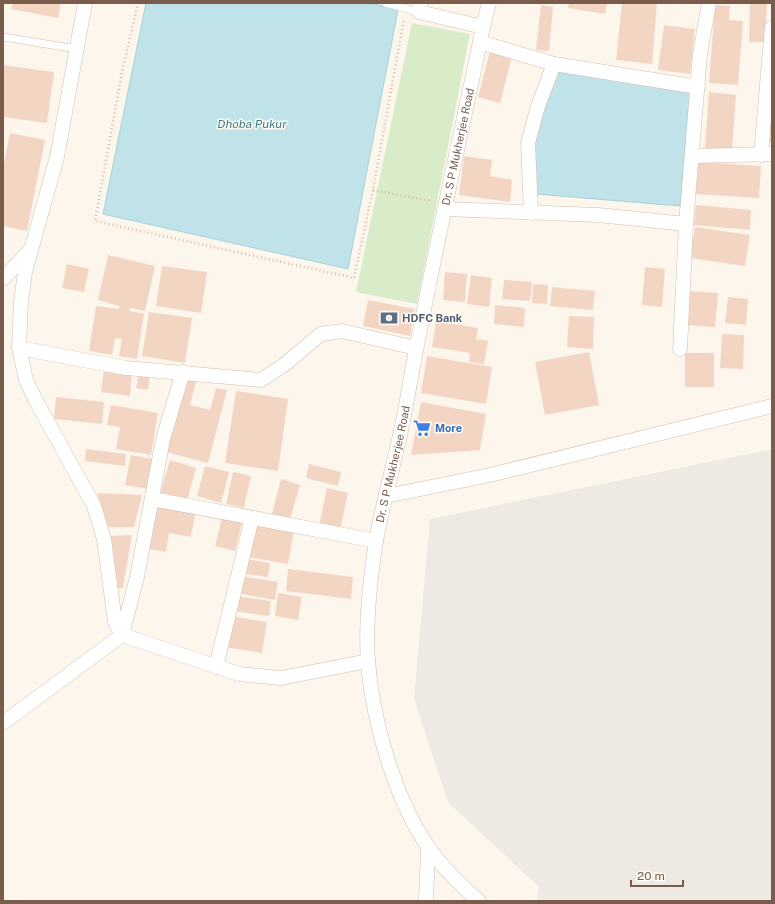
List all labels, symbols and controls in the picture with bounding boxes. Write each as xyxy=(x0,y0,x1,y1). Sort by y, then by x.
street label: Dr. S P Mukherjee Road xyxy=(440,87,476,206)
water label: Dhoba Pukur xyxy=(217,117,287,131)
bank icon: HDFC Bank xyxy=(379,308,399,328)
place label: HDFC Bank xyxy=(402,312,463,324)
street label: Dr. S P Mukherjee Road xyxy=(374,405,412,524)
supermarket icon: More xyxy=(412,418,432,438)
place label: More xyxy=(435,422,462,434)
scale bar xyxy=(631,862,683,888)
text: 20 m xyxy=(637,869,665,883)

